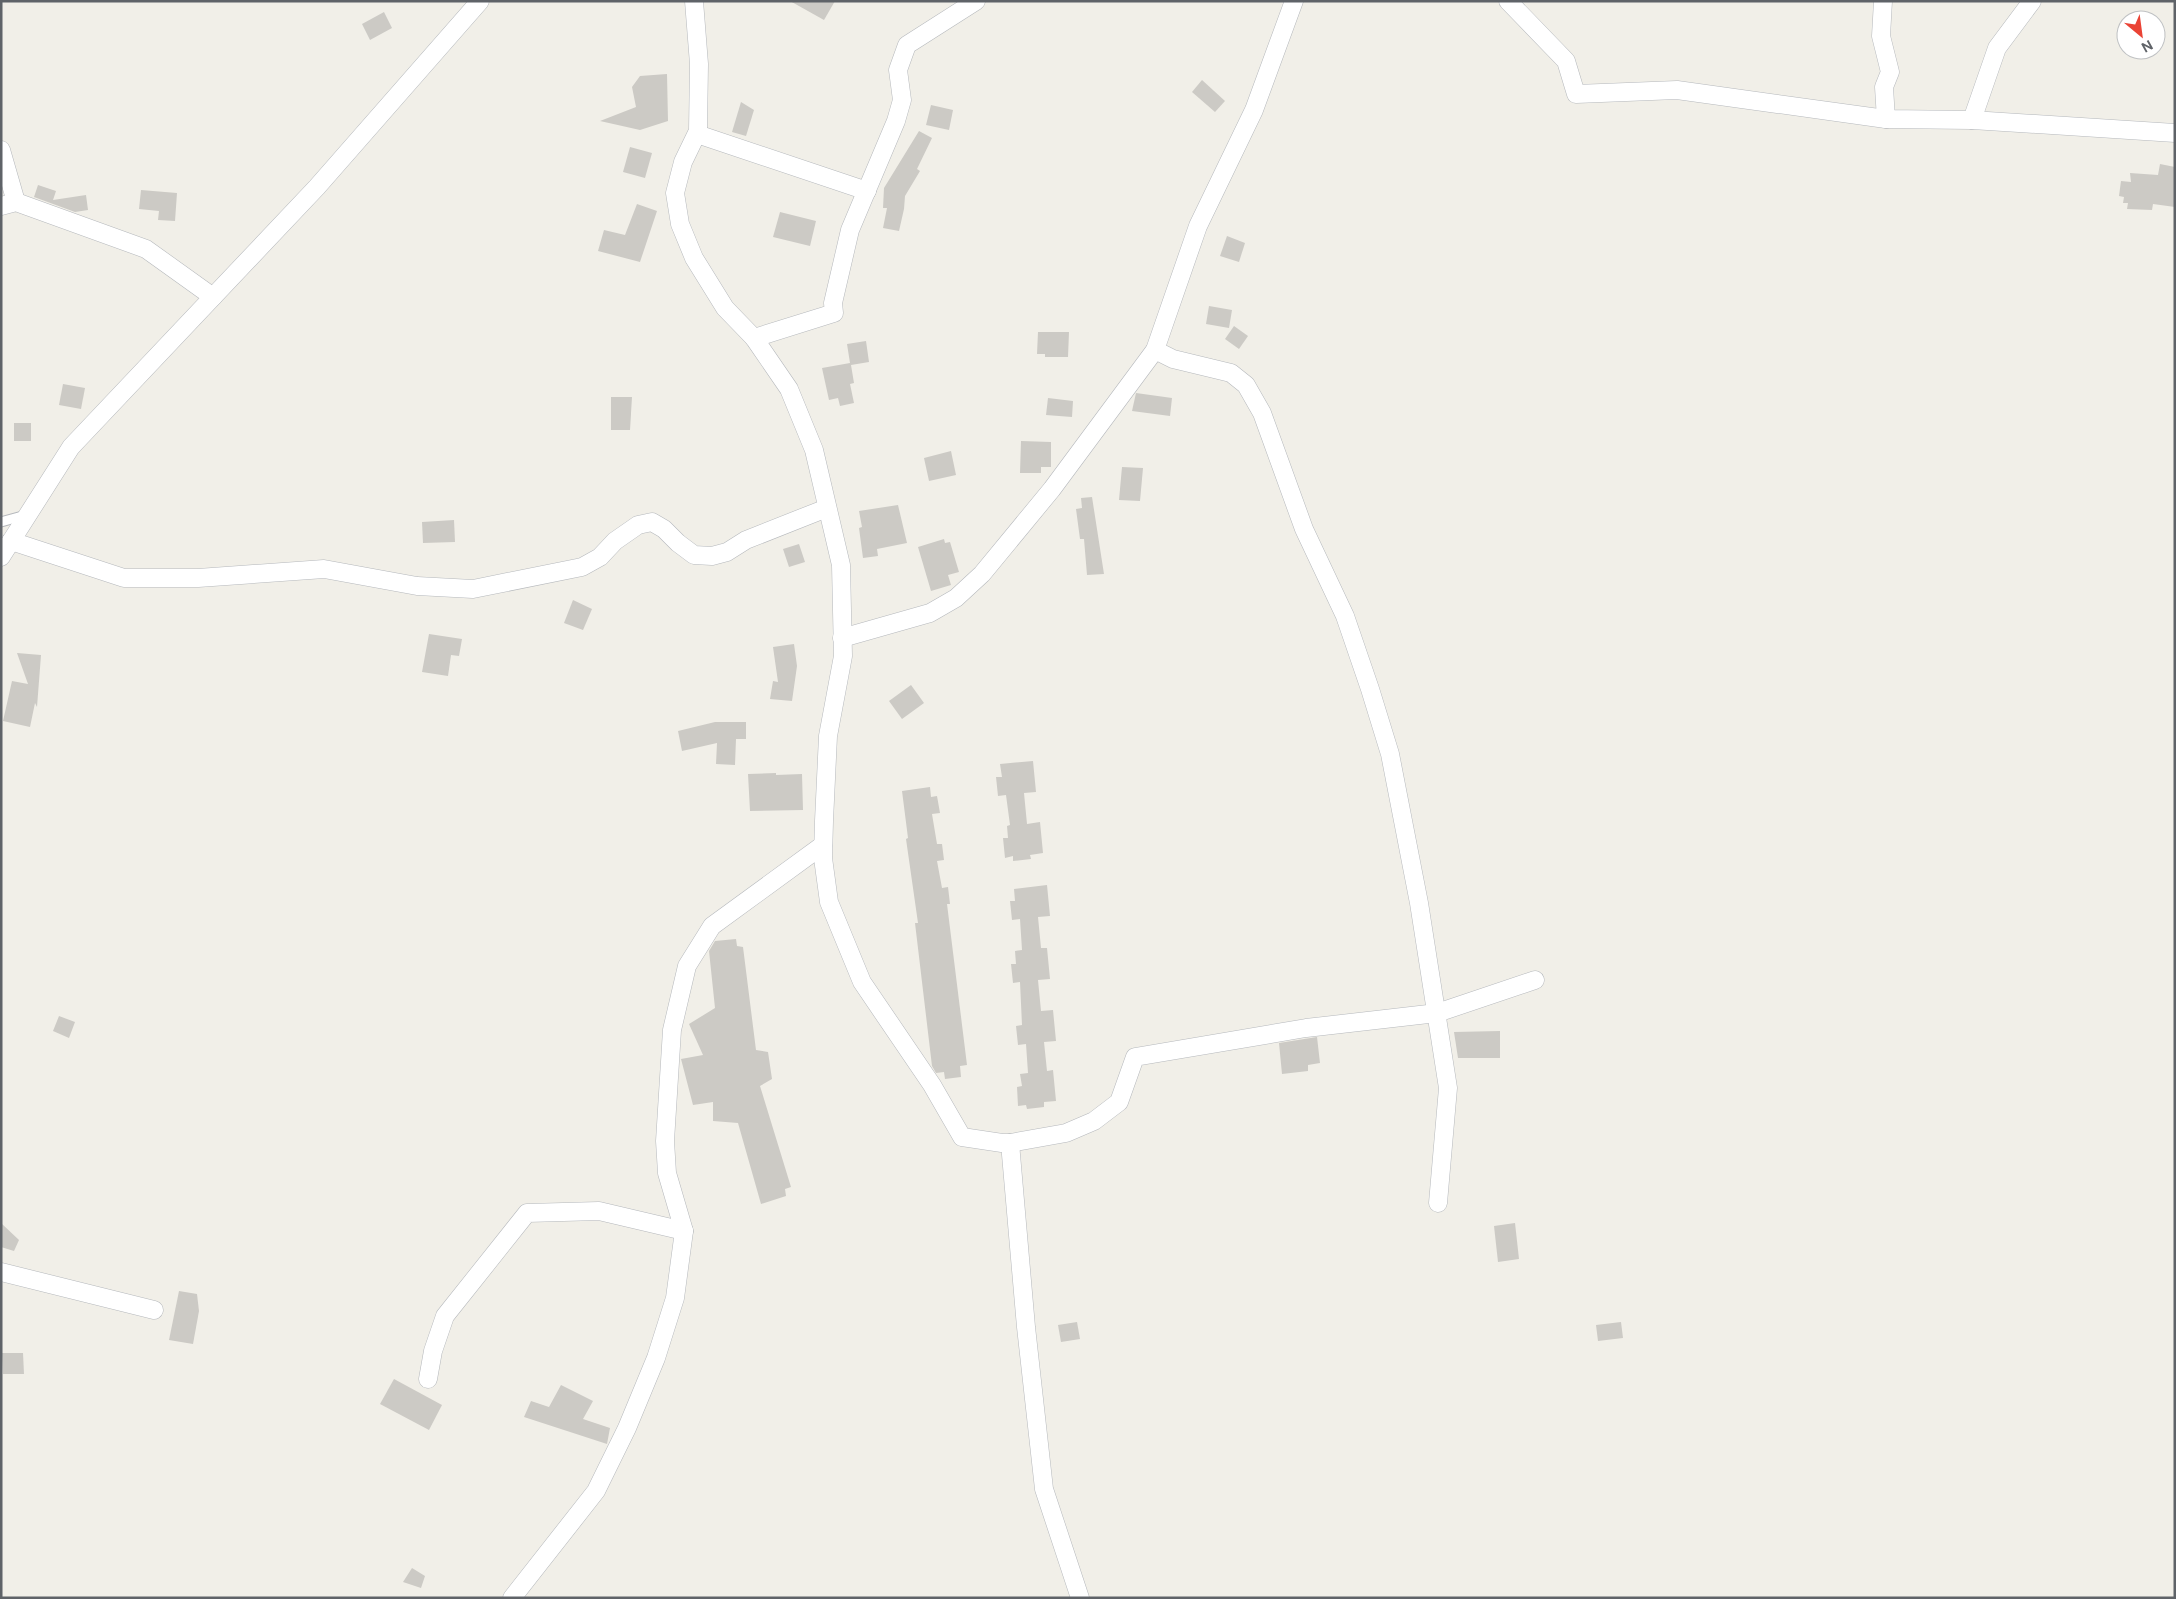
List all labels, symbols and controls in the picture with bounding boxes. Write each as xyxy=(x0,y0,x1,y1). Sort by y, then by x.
north arrow xyxy=(2116,10,2166,60)
text: N xyxy=(2138,36,2156,57)

